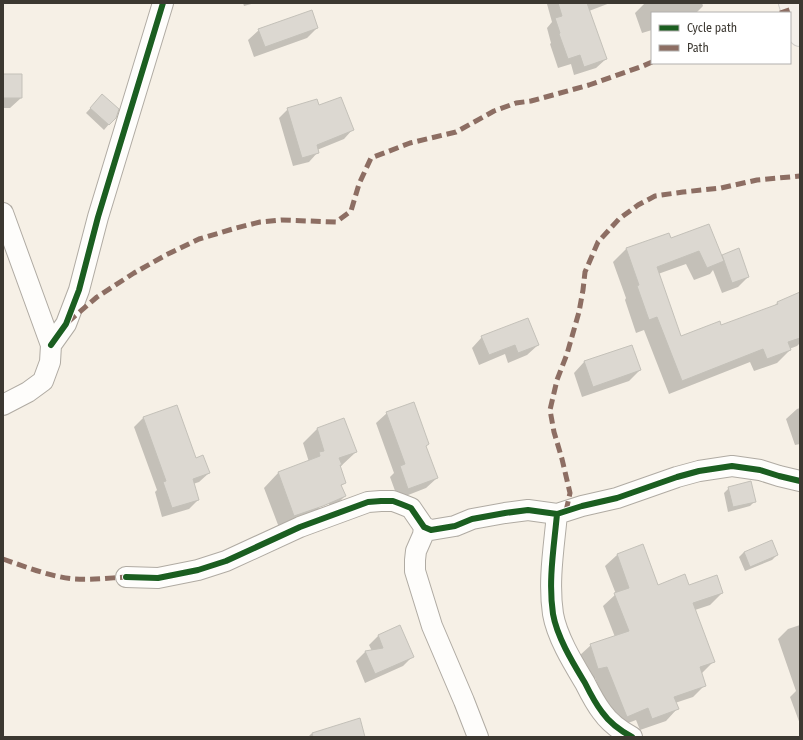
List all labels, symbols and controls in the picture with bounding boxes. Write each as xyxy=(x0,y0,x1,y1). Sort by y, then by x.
legend xyxy=(651,12,791,64)
text: Cycle path xyxy=(687,21,737,35)
text: Path xyxy=(687,41,709,55)

